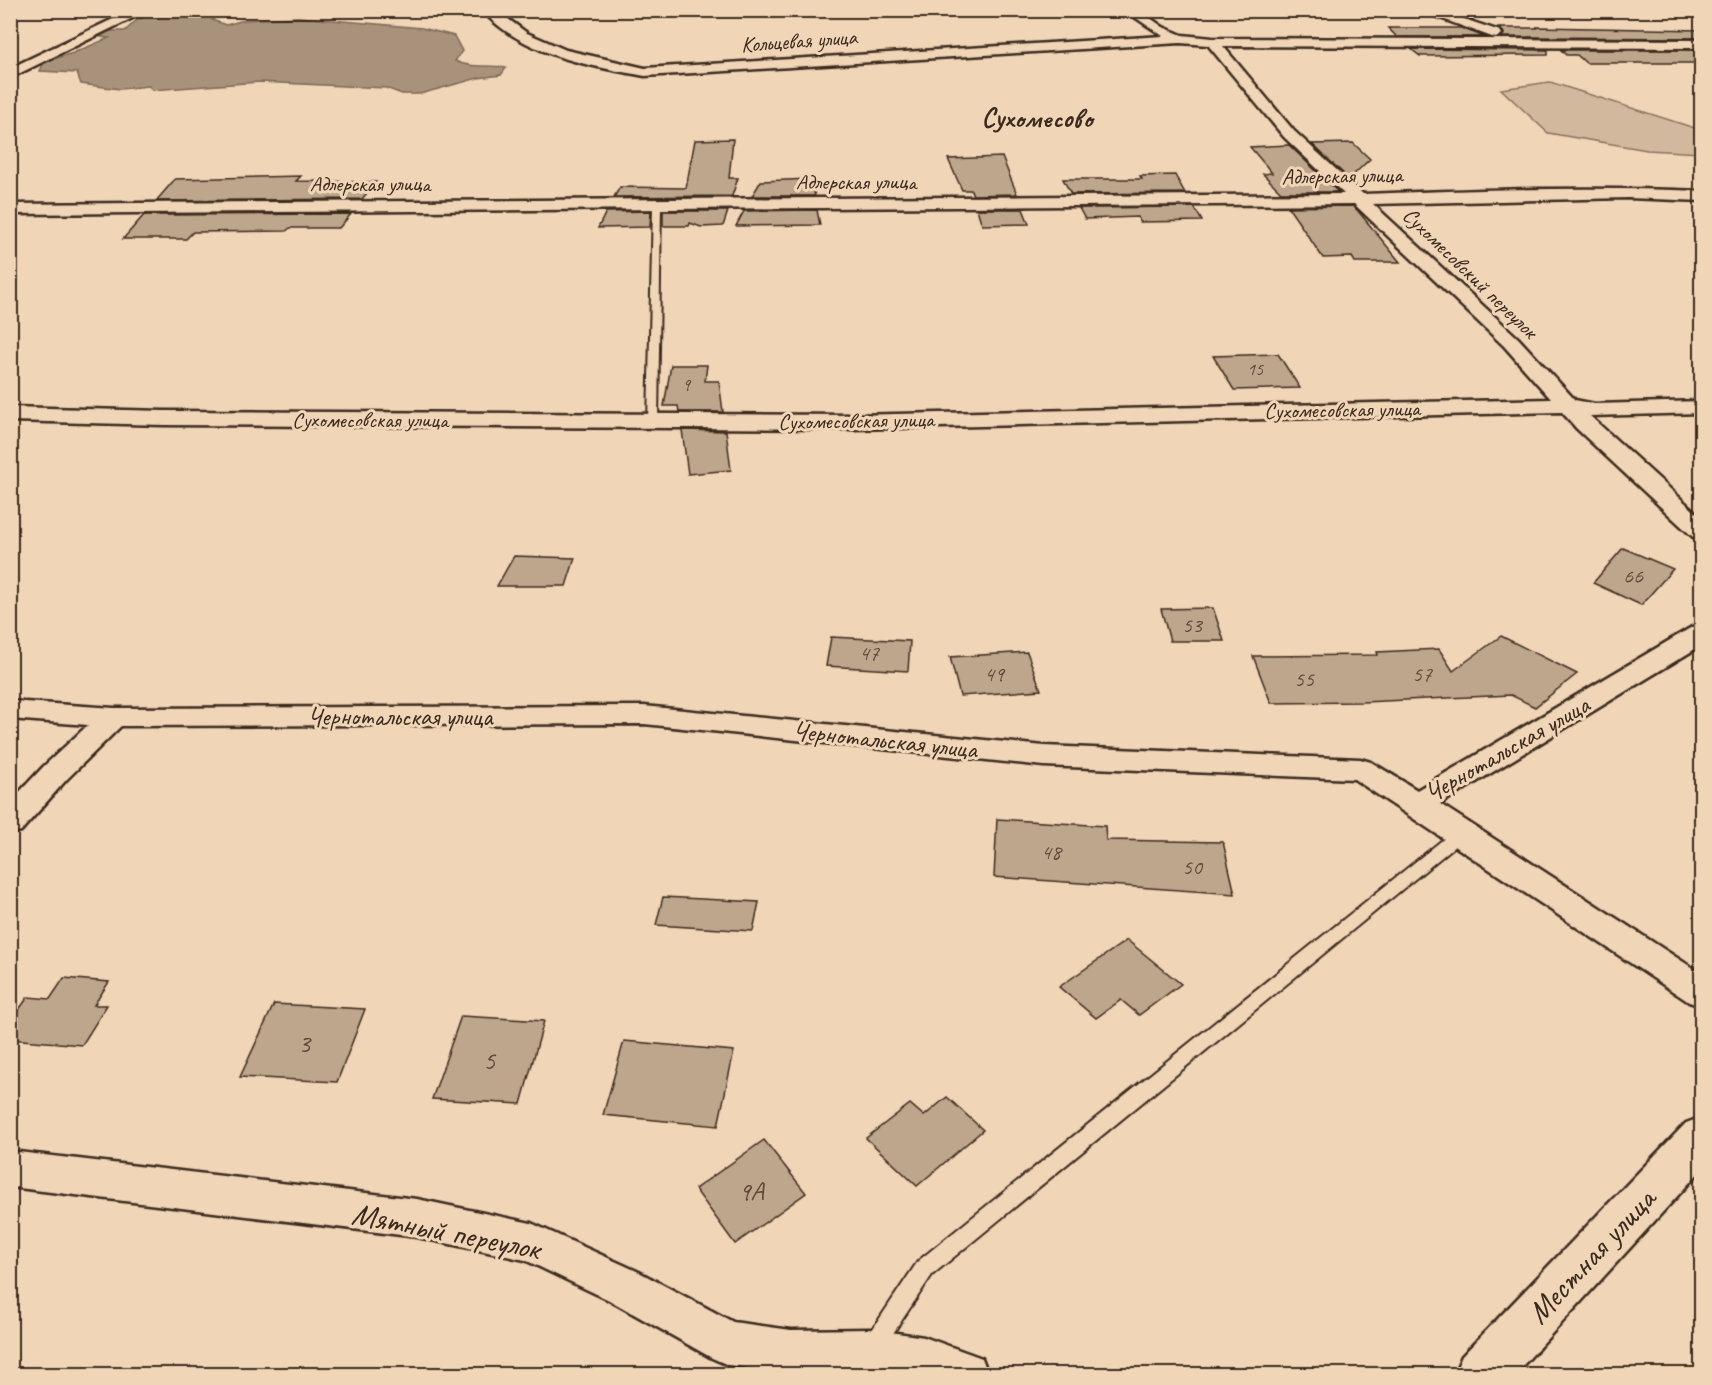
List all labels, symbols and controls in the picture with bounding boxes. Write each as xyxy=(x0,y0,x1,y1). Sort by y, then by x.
street label: Кольцевая улица xyxy=(740,23,859,59)
district label: Сухомесово xyxy=(981,101,1095,135)
street label: Адлерская улица xyxy=(1281,161,1405,191)
street label: Адлерская улица xyxy=(796,168,918,196)
street label: Адлерская улица xyxy=(310,170,432,198)
street label: Сухомесовский переулок xyxy=(1397,201,1545,346)
house number: 15 xyxy=(1247,358,1264,380)
house number: 9 xyxy=(682,374,692,396)
street label: Сухомесовская улица xyxy=(1264,395,1422,425)
street label: Сухомесовская улица xyxy=(292,406,450,434)
street label: Сухомесовская улица xyxy=(778,406,936,436)
house number: 66 xyxy=(1623,562,1644,590)
house number: 53 xyxy=(1182,611,1204,639)
house number: 47 xyxy=(859,639,880,667)
house number: 49 xyxy=(984,660,1006,688)
house number: 57 xyxy=(1412,660,1433,688)
house number: 55 xyxy=(1294,665,1315,693)
street label: Чернотальская улица xyxy=(1419,688,1597,810)
street label: Чернотальская улица xyxy=(307,700,494,733)
street label: Чернотальская улица xyxy=(791,714,980,766)
house number: 48 xyxy=(1041,838,1063,866)
house number: 50 xyxy=(1182,853,1204,881)
house number: 3 xyxy=(298,1026,312,1060)
house number: 5 xyxy=(483,1043,497,1077)
house number: 9А xyxy=(738,1174,765,1208)
street label: Местная улица xyxy=(1518,1178,1666,1332)
street label: Мятный переулок xyxy=(349,1193,547,1270)

